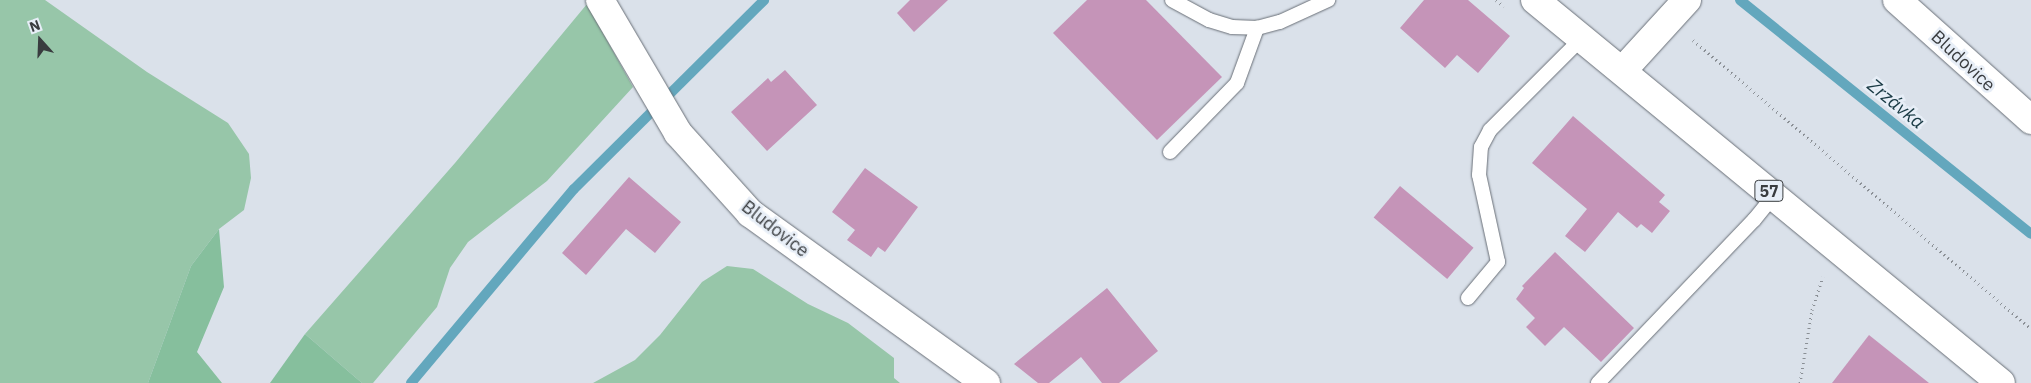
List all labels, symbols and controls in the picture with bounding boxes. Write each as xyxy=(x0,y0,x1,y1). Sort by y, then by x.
north arrow xyxy=(15,15,65,65)
text: N xyxy=(27,16,43,36)
street label: Bludovice xyxy=(1927,26,1999,96)
water label: Zrzávka xyxy=(1863,74,1929,134)
road number: 57 xyxy=(1754,178,1784,205)
street label: Bludovice xyxy=(737,196,813,262)

